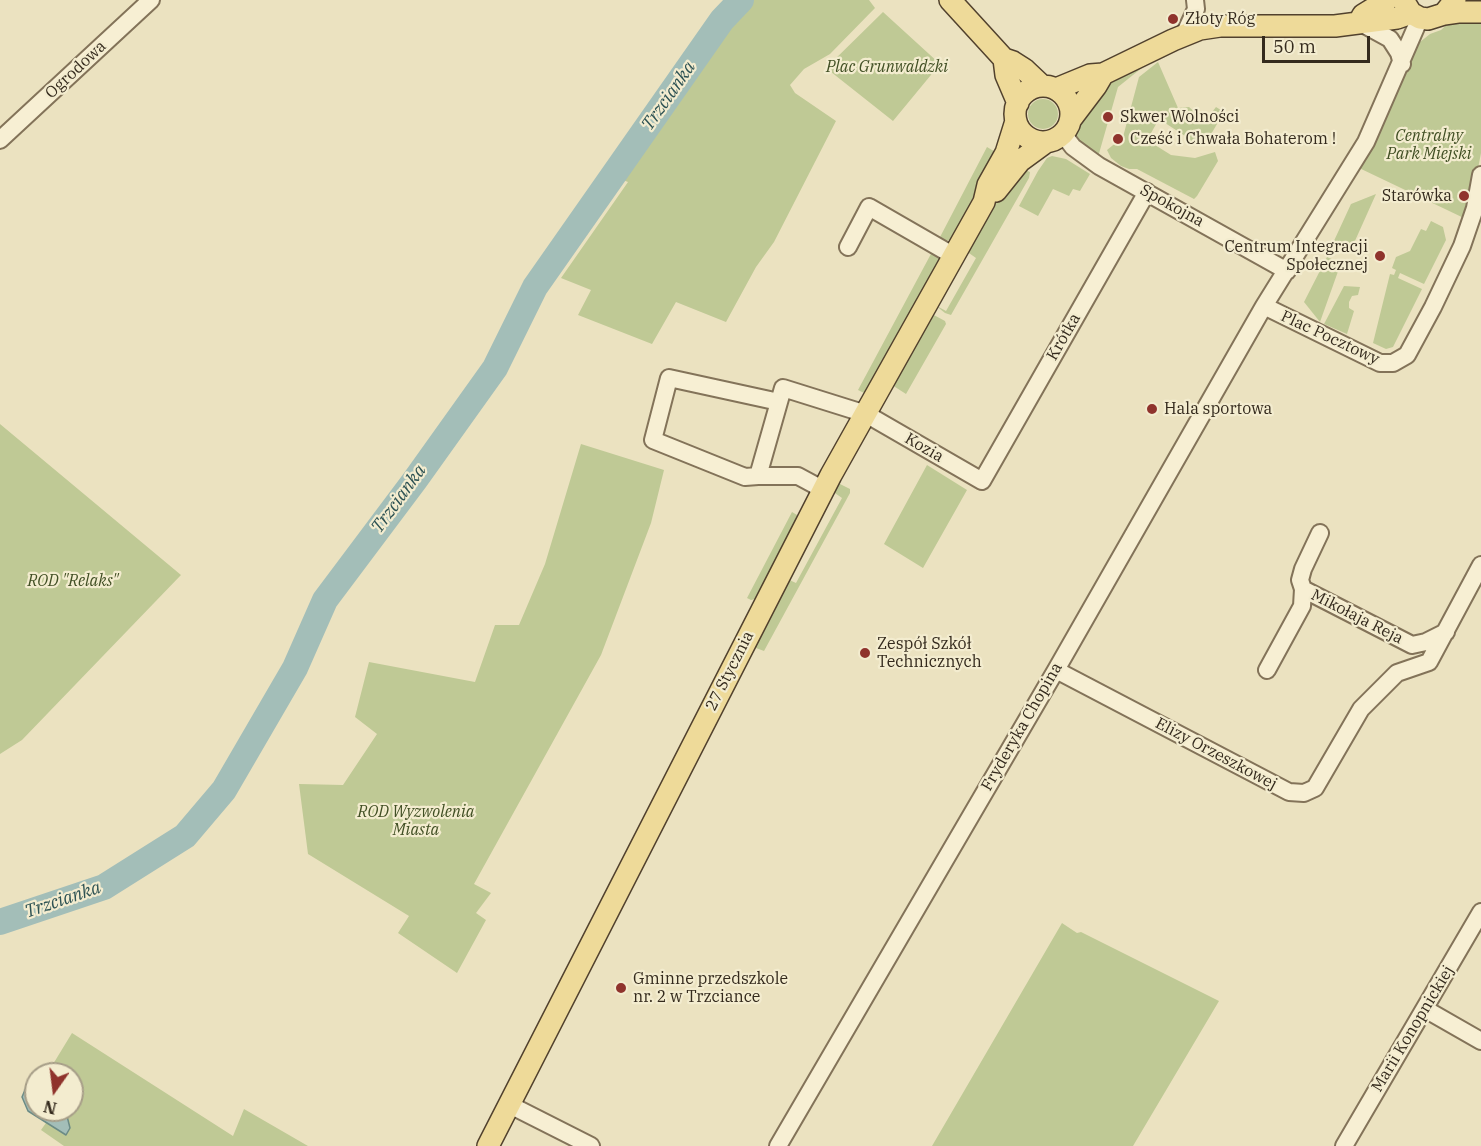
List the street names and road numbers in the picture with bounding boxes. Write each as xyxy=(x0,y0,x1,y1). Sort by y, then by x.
street label: Ogrodowa xyxy=(42,37,110,103)
street label: Spokojna xyxy=(1137,181,1207,231)
street label: Plac Pocztowy xyxy=(1278,307,1382,369)
street label: Krótka xyxy=(1043,310,1085,364)
street label: Kozia xyxy=(901,429,947,467)
street label: Mikołaja Reja xyxy=(1308,586,1406,648)
street label: 27 Stycznia xyxy=(702,628,758,714)
street label: Fryderyka Chopina xyxy=(977,659,1067,795)
street label: Elizy Orzeszkowej xyxy=(1152,714,1280,794)
street label: Marii Konopnickiej xyxy=(1368,962,1458,1096)

